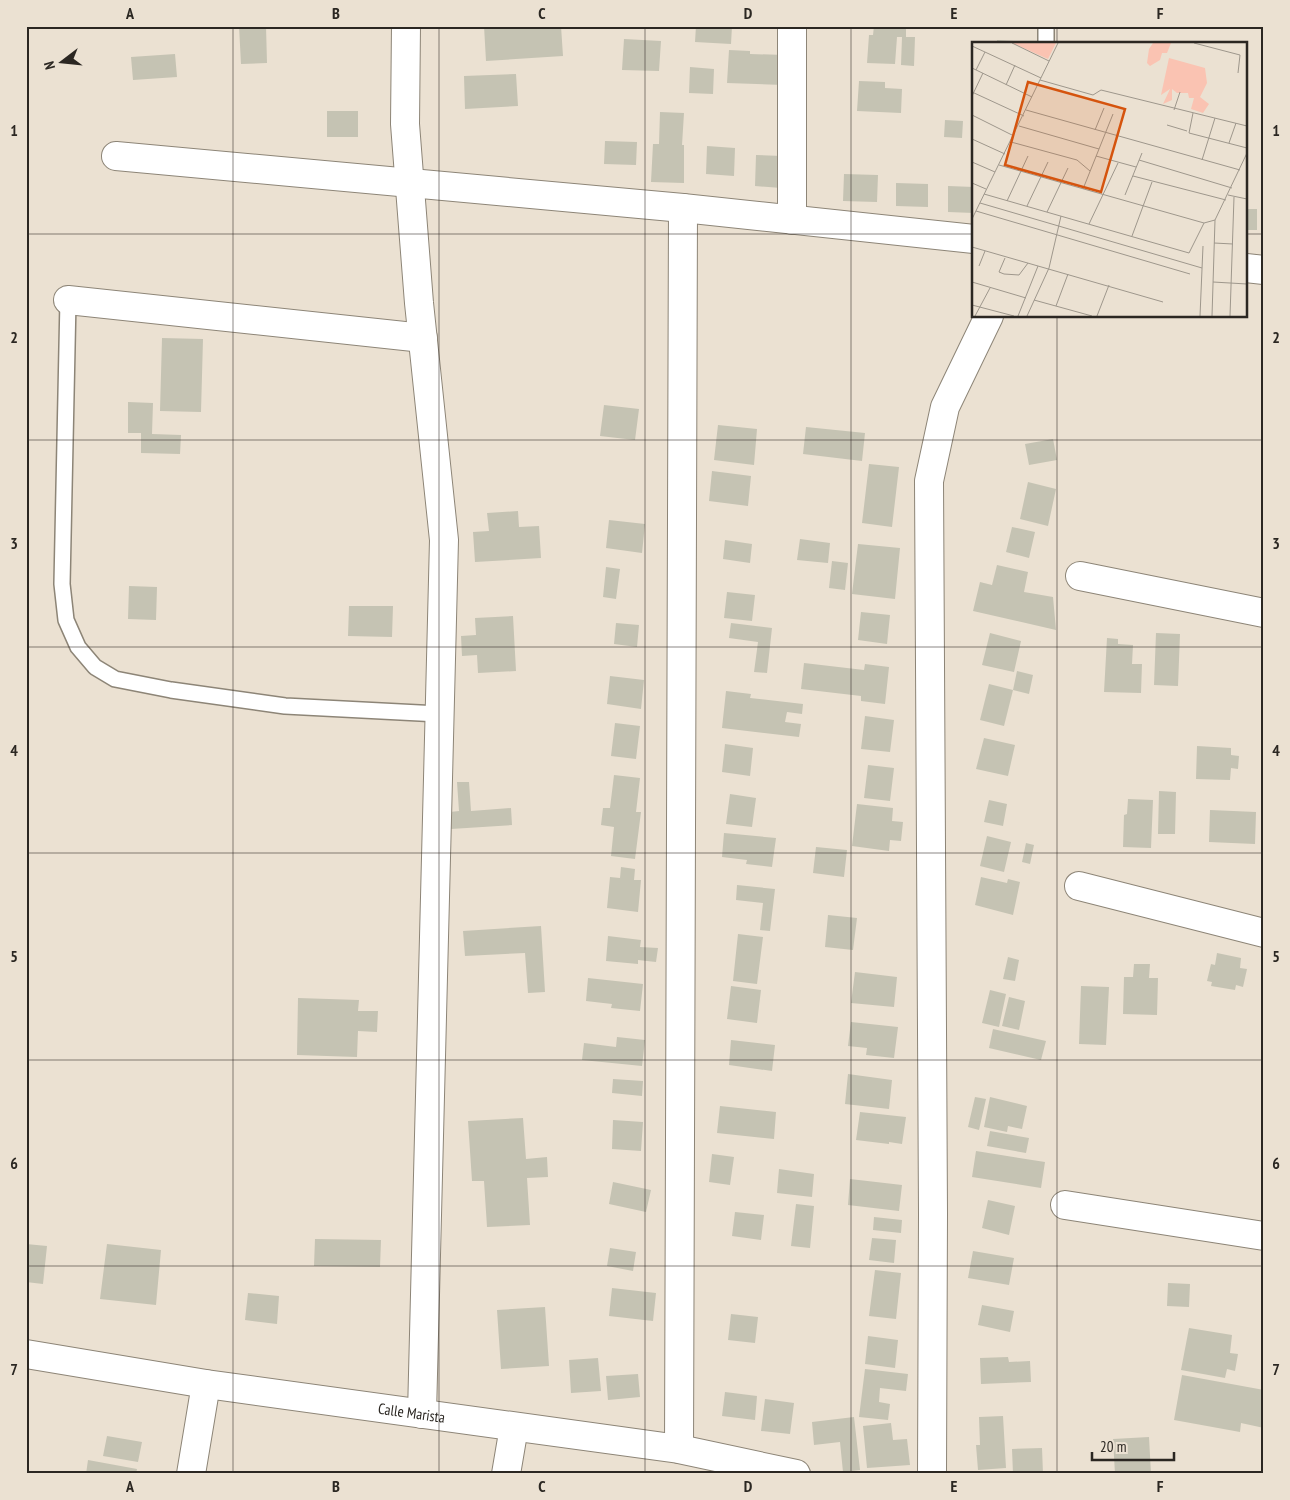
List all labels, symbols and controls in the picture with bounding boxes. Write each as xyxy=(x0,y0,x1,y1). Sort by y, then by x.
text: A xyxy=(125,3,135,23)
text: B xyxy=(332,3,340,23)
text: C xyxy=(538,3,546,23)
text: D xyxy=(744,3,753,23)
text: E xyxy=(951,3,958,23)
text: F xyxy=(1157,3,1164,23)
north arrow xyxy=(38,38,88,88)
inset map xyxy=(972,42,1248,318)
text: N xyxy=(40,59,59,72)
text: 1 xyxy=(10,120,18,140)
text: 1 xyxy=(1272,120,1280,140)
text: 2 xyxy=(10,327,18,347)
text: 2 xyxy=(1272,327,1280,347)
text: 3 xyxy=(10,533,18,553)
text: 3 xyxy=(1272,533,1280,553)
text: 4 xyxy=(10,740,18,760)
text: 4 xyxy=(1272,740,1280,760)
text: 5 xyxy=(10,946,18,966)
text: 5 xyxy=(1272,946,1280,966)
text: 6 xyxy=(10,1153,18,1173)
text: 6 xyxy=(1272,1153,1280,1173)
text: 7 xyxy=(10,1359,18,1379)
text: 7 xyxy=(1272,1359,1280,1379)
street label: Calle Marista xyxy=(377,1398,446,1426)
scale bar xyxy=(1092,1430,1175,1462)
text: 20 m xyxy=(1100,1437,1126,1456)
text: A xyxy=(125,1476,135,1496)
text: B xyxy=(332,1476,340,1496)
text: C xyxy=(538,1476,546,1496)
text: D xyxy=(744,1476,753,1496)
text: E xyxy=(951,1476,958,1496)
text: F xyxy=(1157,1476,1164,1496)

